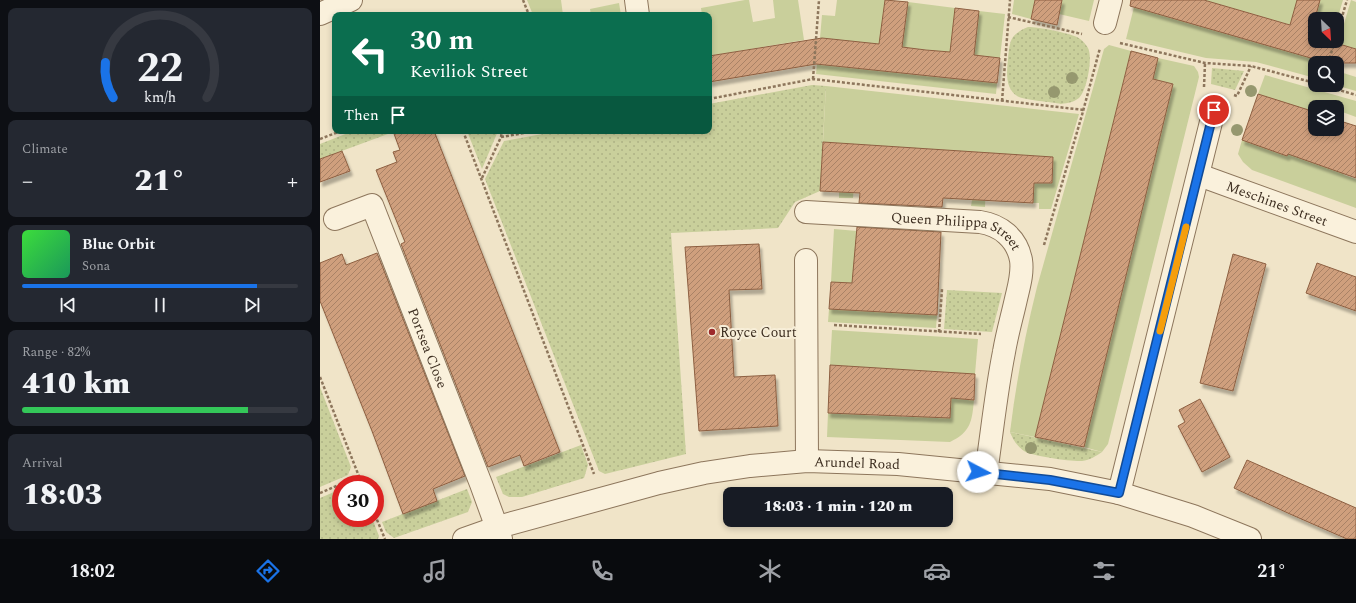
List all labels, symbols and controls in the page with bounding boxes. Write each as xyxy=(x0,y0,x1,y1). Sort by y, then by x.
north arrow xyxy=(1308,12,1344,48)
map controls xyxy=(1308,12,1344,136)
text: 30 m xyxy=(410,19,474,62)
icon: left xyxy=(344,28,396,80)
text: 22 xyxy=(137,37,183,100)
button: search xyxy=(1308,56,1344,92)
text: Keviliok Street xyxy=(410,58,528,85)
text: km/h xyxy=(144,87,176,109)
pin xyxy=(1197,93,1231,127)
icon: arrive xyxy=(1203,99,1225,121)
button: layers xyxy=(1308,100,1344,136)
text: Then xyxy=(344,104,379,127)
icon: arrive xyxy=(387,104,409,126)
text: Climate xyxy=(22,139,68,159)
text: 21° xyxy=(135,158,186,204)
text: − xyxy=(22,165,33,198)
text: + xyxy=(287,165,298,198)
street label: Meschines Street xyxy=(1223,176,1331,232)
street label: Queen Philippa Street xyxy=(891,207,1027,254)
text: Blue Orbit xyxy=(82,233,155,256)
text: Sona xyxy=(82,256,110,276)
icon: previous xyxy=(57,294,79,316)
icon: pause xyxy=(149,294,171,316)
icon: next xyxy=(241,294,263,316)
street label: Portsea Close xyxy=(402,305,453,392)
place label: Royce Court xyxy=(720,322,797,343)
marker: Royce Court xyxy=(707,327,717,337)
text: Range · 82% xyxy=(22,342,90,362)
text: 410 km xyxy=(22,361,130,407)
street label: Arundel Road xyxy=(814,451,901,475)
position arrow xyxy=(957,451,999,493)
text: Arrival xyxy=(22,453,63,473)
text: 18:03 xyxy=(22,472,102,518)
speed limit sign: 30 xyxy=(332,475,384,527)
text: 18:03 · 1 min · 120 m xyxy=(764,495,912,518)
icon: directions xyxy=(254,557,282,585)
icon: music xyxy=(421,557,449,585)
icon: phone xyxy=(588,557,616,585)
icon: climate xyxy=(756,557,784,585)
icon: car xyxy=(923,557,951,585)
icon: filters xyxy=(1090,557,1118,585)
text: 18:02 xyxy=(70,558,115,585)
text: 21° xyxy=(1257,558,1286,585)

